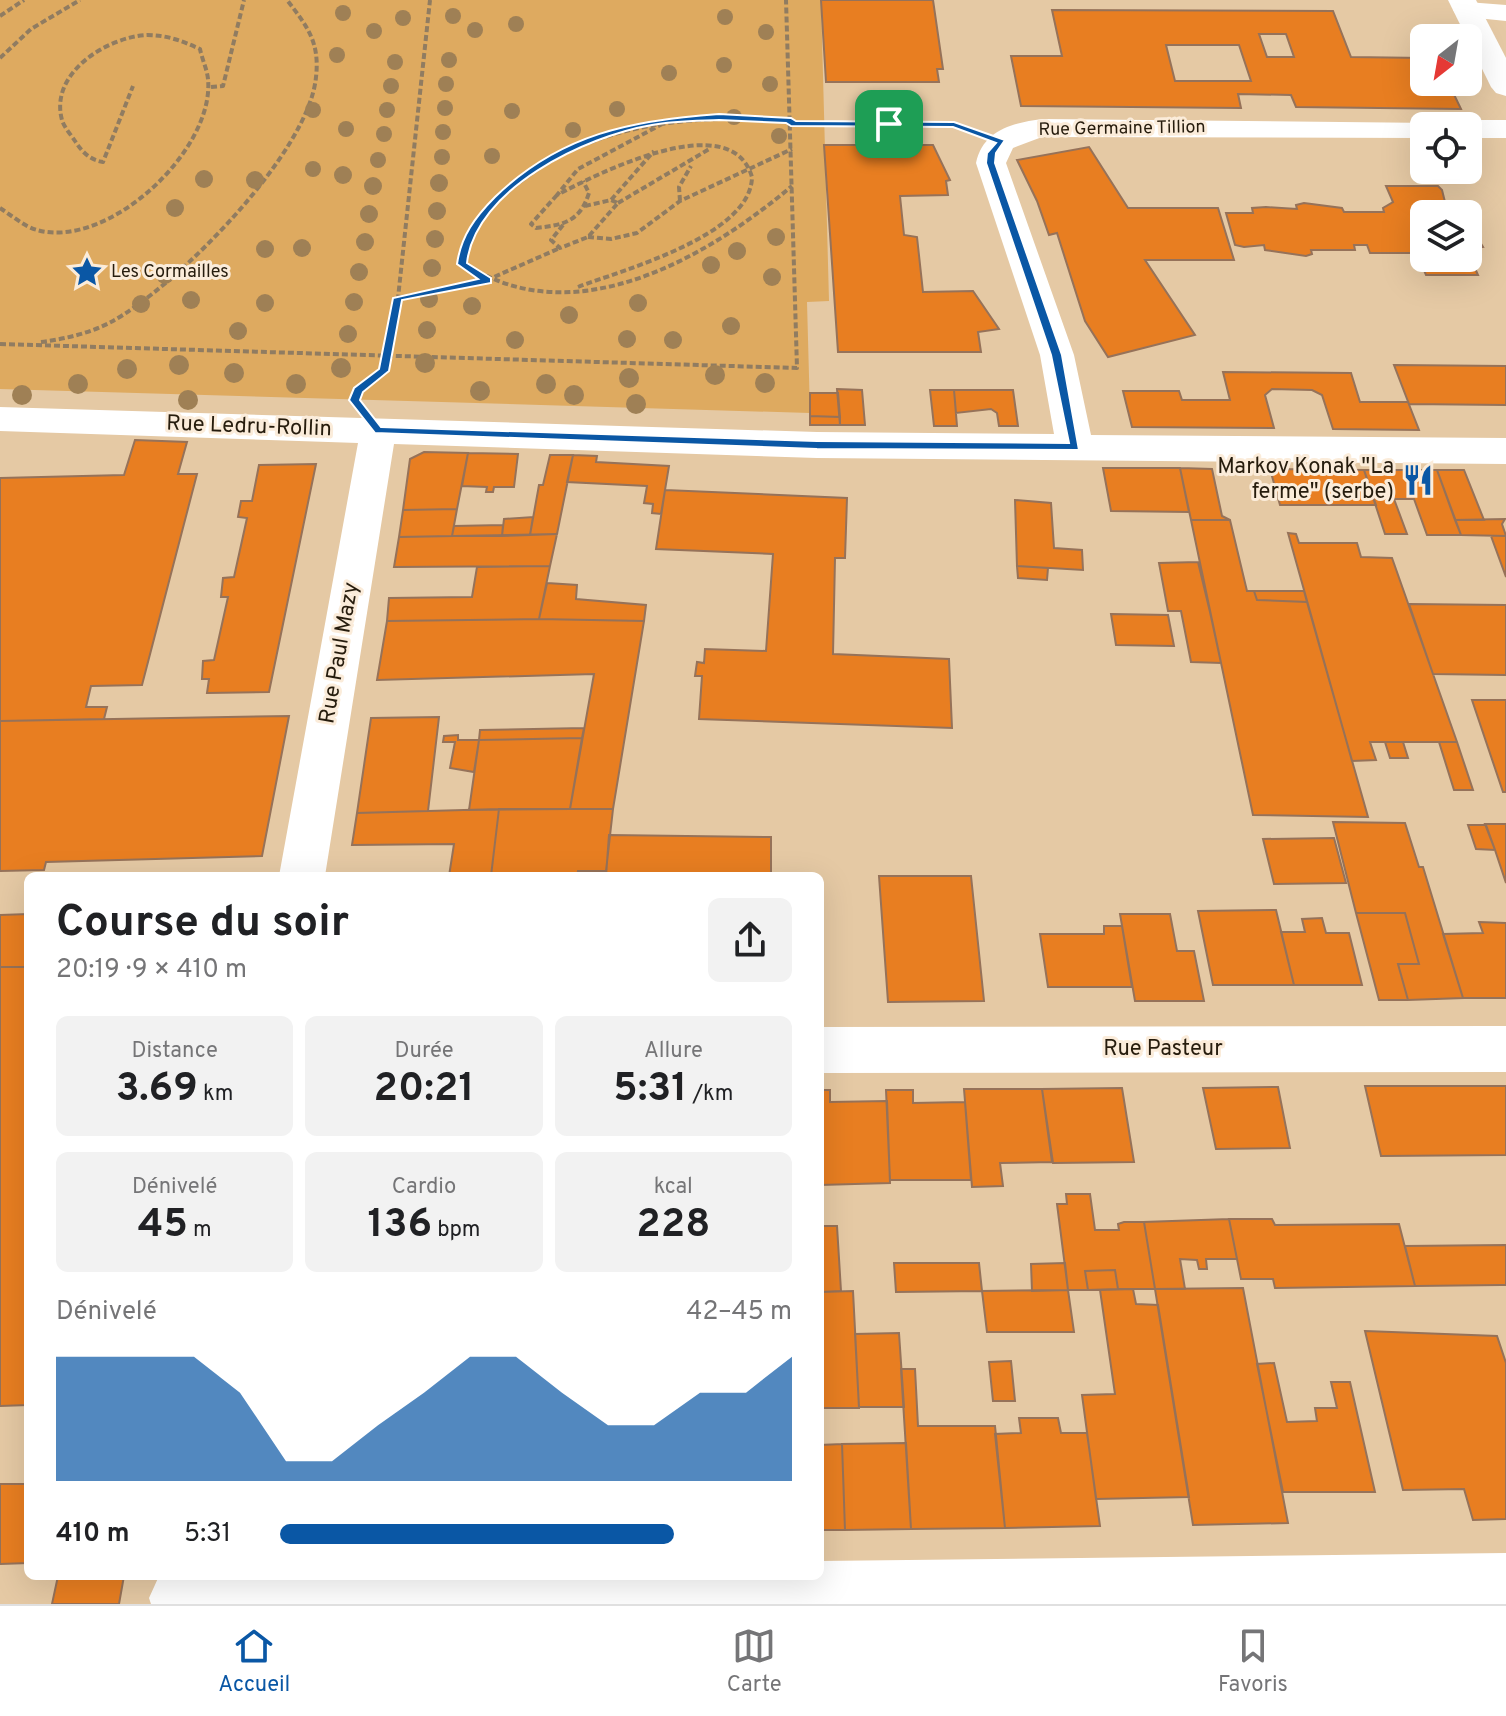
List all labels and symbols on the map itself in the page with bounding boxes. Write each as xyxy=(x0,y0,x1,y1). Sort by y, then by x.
north arrow xyxy=(1410,24,1482,96)
pin xyxy=(855,90,923,158)
street label: Rue Germaine Tillion xyxy=(1038,116,1206,142)
place icon: Les Cormailles xyxy=(70,255,104,289)
place label: Les Cormailles xyxy=(111,261,229,284)
street label: Rue Ledru-Rollin xyxy=(166,411,332,443)
place label: Markov Konak "La ferme" (serbe) xyxy=(1217,454,1394,506)
restaurant icon: Markov Konak "La ferme" (serbe) xyxy=(1401,463,1435,497)
street label: Rue Paul Mazy xyxy=(314,580,366,726)
street label: Rue Pasteur xyxy=(1103,1036,1223,1063)

